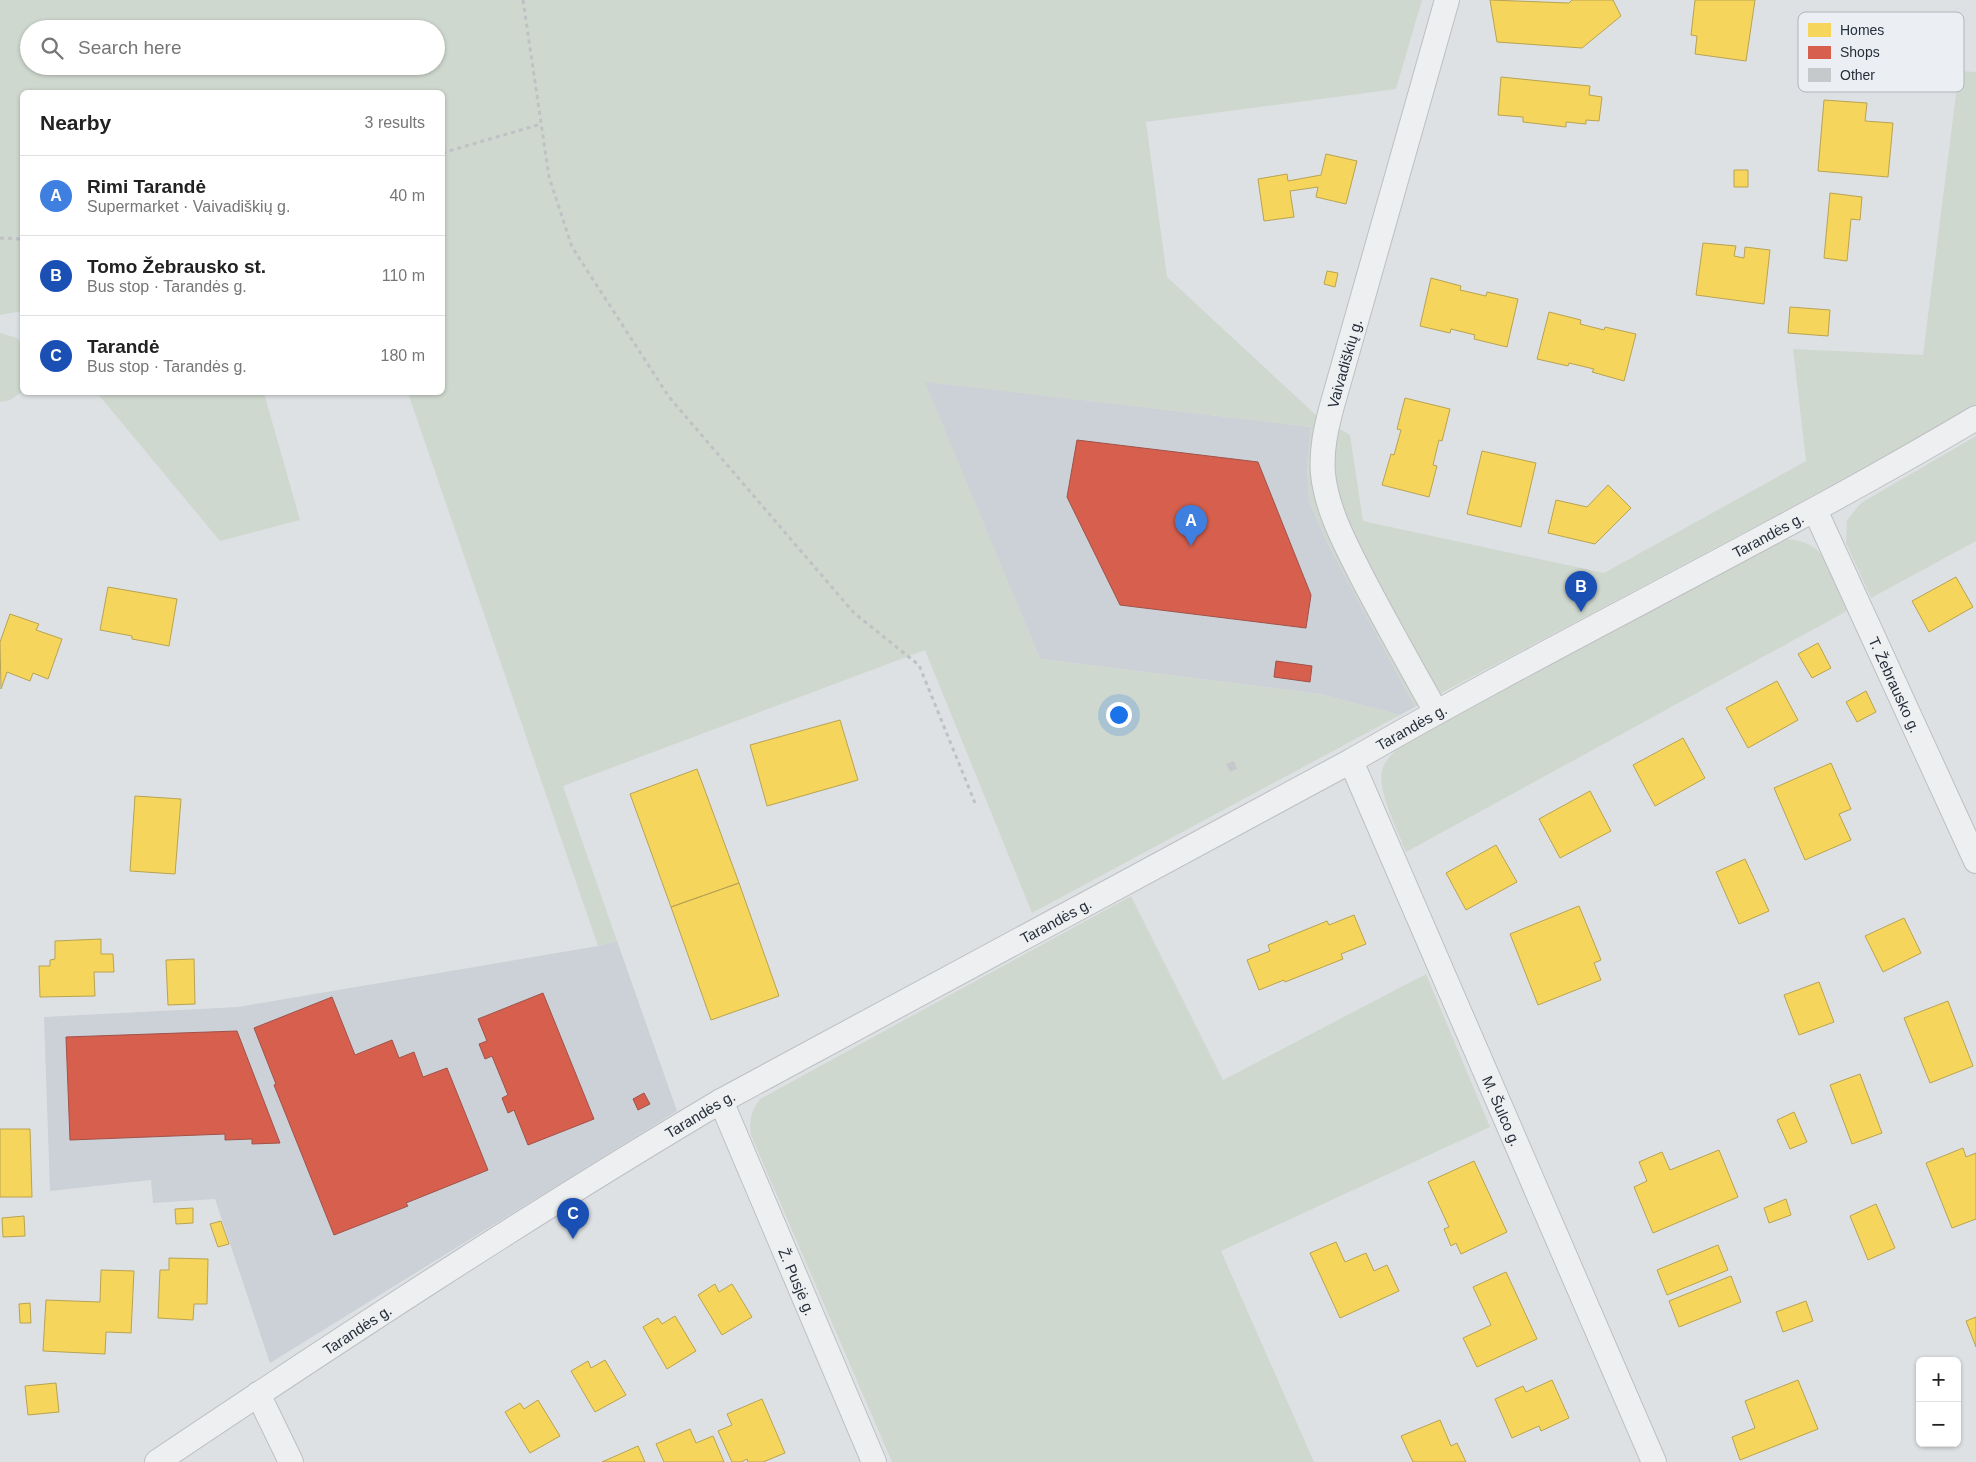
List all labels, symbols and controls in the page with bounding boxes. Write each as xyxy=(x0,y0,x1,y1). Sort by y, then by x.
legend xyxy=(1798,12,1964,92)
search box xyxy=(20,20,445,75)
text: Homes xyxy=(1840,22,1884,38)
icon: search xyxy=(38,34,66,62)
text: Search here xyxy=(78,37,182,58)
text: Shops xyxy=(1840,44,1880,60)
text: Other xyxy=(1840,67,1875,83)
text: Nearby xyxy=(40,111,111,134)
text: 3 results xyxy=(365,114,425,131)
text: Rimi Tarandė xyxy=(87,176,206,197)
text: A xyxy=(50,187,62,204)
text: 40 m xyxy=(389,187,425,204)
text: Supermarket · Vaivadiškių g. xyxy=(87,198,290,215)
text: Tomo Žebrausko st. xyxy=(87,256,266,277)
text: B xyxy=(50,267,62,284)
text: 110 m xyxy=(382,267,425,284)
text: Bus stop · Tarandės g. xyxy=(87,278,247,295)
street label: Vaivadiškių g. xyxy=(1323,317,1365,410)
text: Tarandė xyxy=(87,336,160,357)
text: C xyxy=(50,347,62,364)
text: 180 m xyxy=(381,347,425,364)
text: Bus stop · Tarandės g. xyxy=(87,358,247,375)
pin: A xyxy=(1175,505,1207,546)
street label: Tarandės g. xyxy=(1729,509,1806,561)
pin: B xyxy=(1565,571,1597,612)
street label: T. Žebrausko g. xyxy=(1866,634,1924,735)
street label: Tarandės g. xyxy=(1373,700,1450,753)
your location xyxy=(1106,702,1132,728)
street label: Tarandės g. xyxy=(1017,894,1094,946)
street label: M. Šulco g. xyxy=(1479,1073,1525,1149)
street label: Tarandės g. xyxy=(662,1087,738,1141)
pin: C xyxy=(557,1198,589,1239)
street label: Ž. Pusjė g. xyxy=(776,1245,819,1318)
street label: Tarandės g. xyxy=(320,1301,394,1358)
map controls xyxy=(1916,1357,1961,1447)
button: + xyxy=(1916,1357,1961,1402)
button: − xyxy=(1916,1402,1961,1447)

